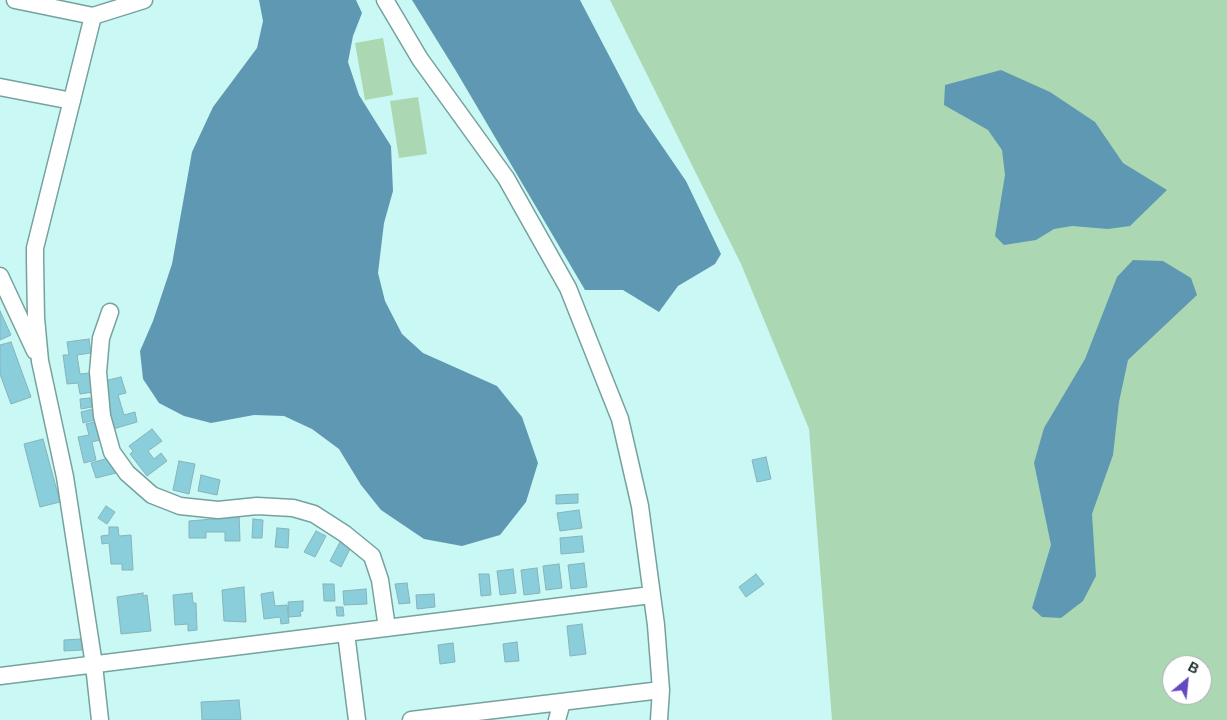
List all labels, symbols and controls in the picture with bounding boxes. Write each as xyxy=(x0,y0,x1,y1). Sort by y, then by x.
north arrow xyxy=(1162,655,1212,705)
text: B xyxy=(1185,658,1202,677)

